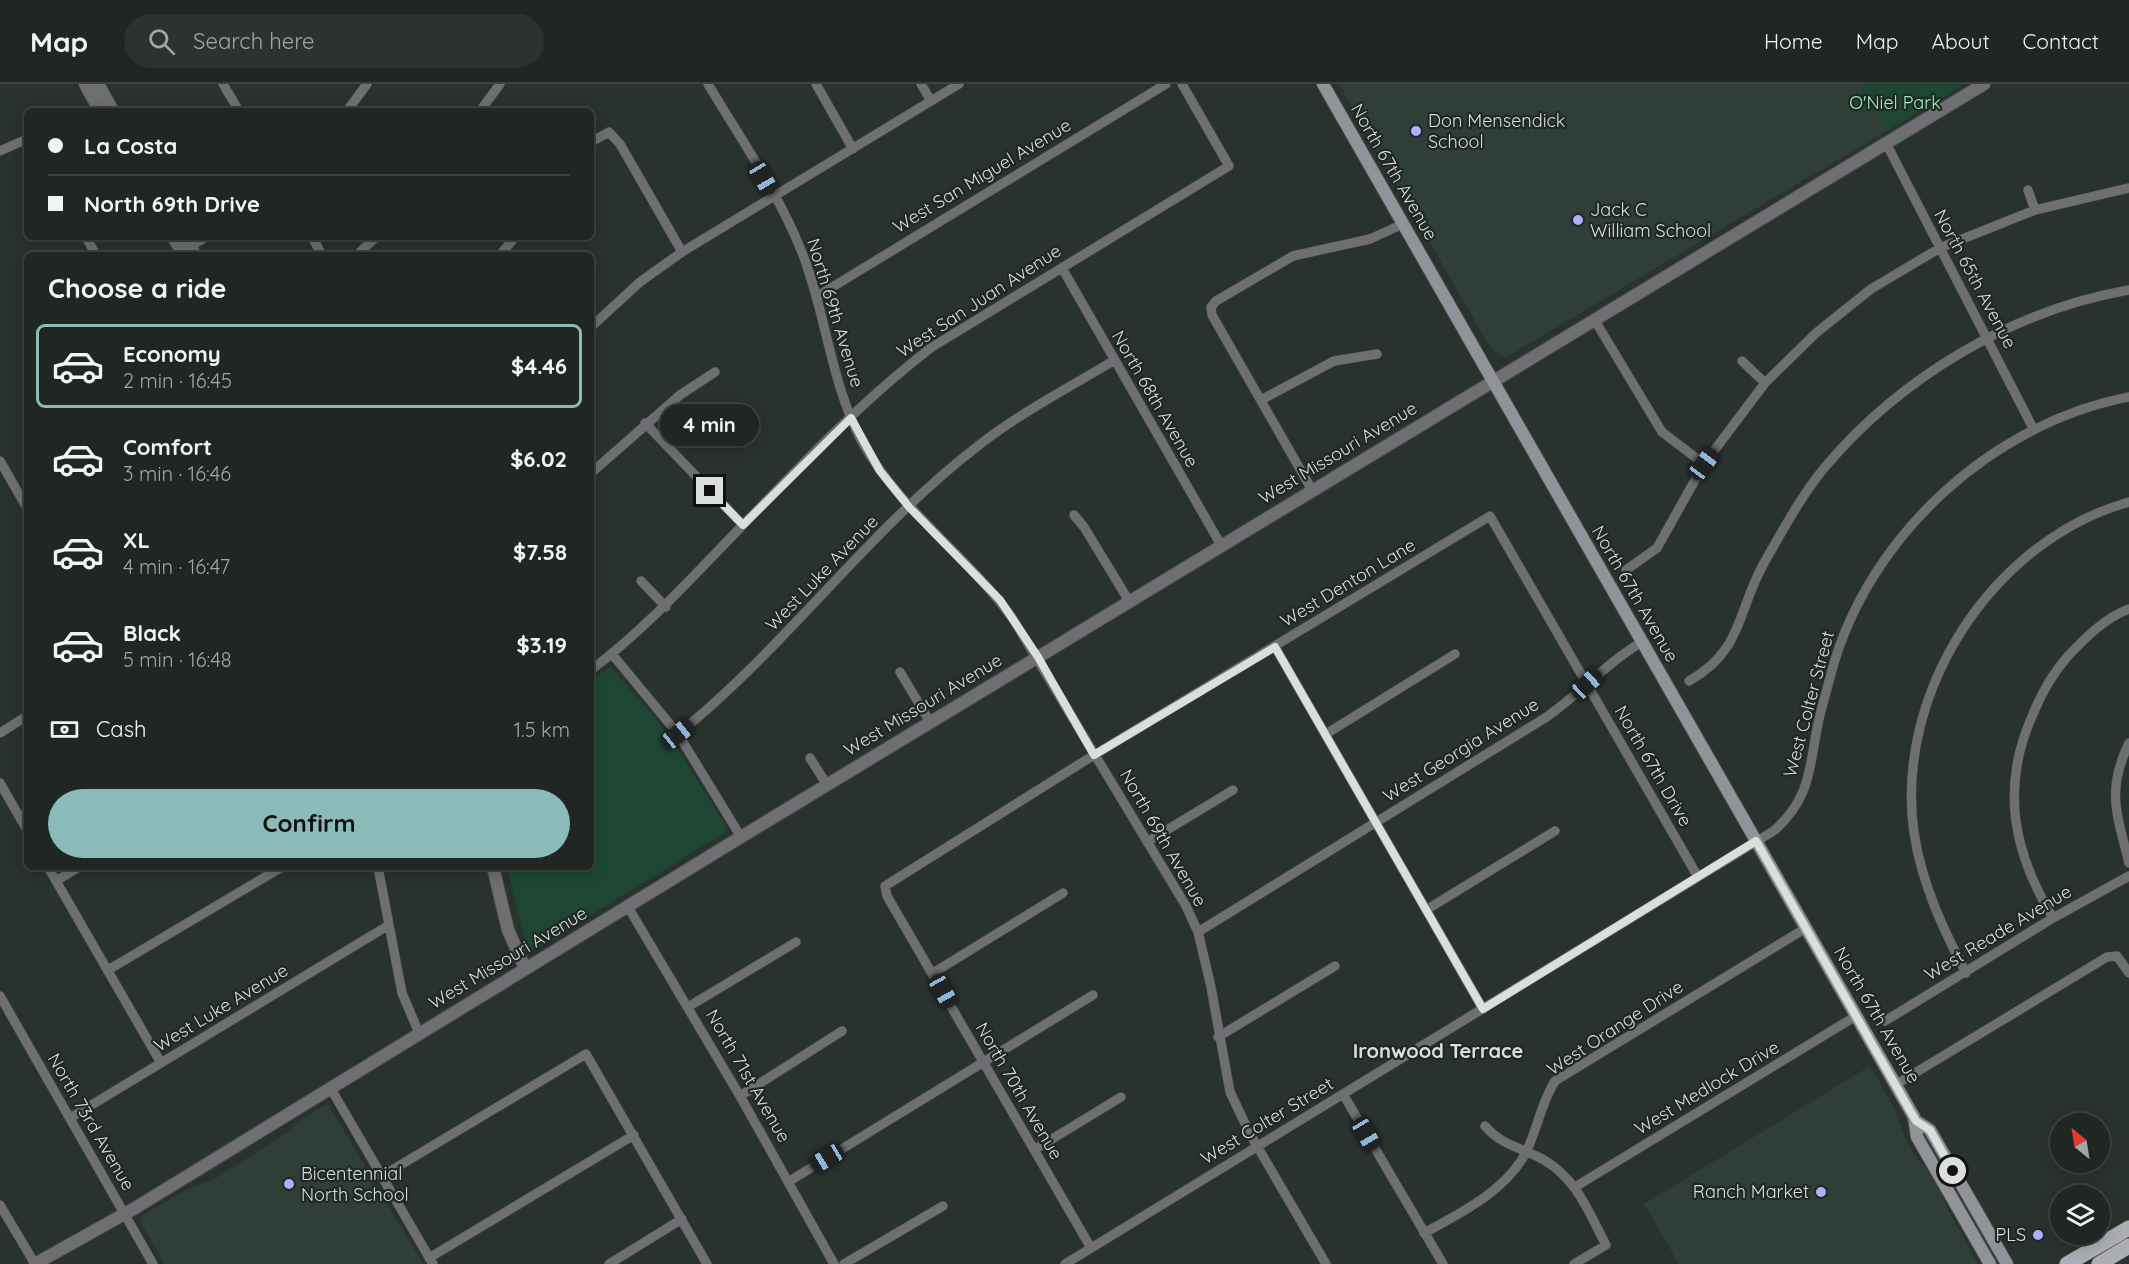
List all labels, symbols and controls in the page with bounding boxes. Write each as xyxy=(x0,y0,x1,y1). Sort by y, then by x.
search box xyxy=(124,14,544,68)
text: Map xyxy=(30,24,88,59)
icon: search xyxy=(145,25,178,58)
text: Search here xyxy=(193,27,315,55)
text: Home xyxy=(1764,28,1823,54)
text: Map xyxy=(1856,28,1899,54)
text: About xyxy=(1932,28,1990,54)
text: Contact xyxy=(2023,28,2099,54)
park label: O'Niel Park xyxy=(1849,91,1941,114)
street label: North 67th Avenue xyxy=(1346,99,1443,244)
place label: Don Mensendick School xyxy=(1428,109,1565,153)
street label: West San Miguel Avenue xyxy=(888,113,1075,238)
marker: Don Mensendick School xyxy=(1409,124,1423,138)
text: La Costa xyxy=(84,132,177,160)
car xyxy=(746,158,780,198)
text: North 69th Drive xyxy=(84,190,260,218)
place label: Jack C William School xyxy=(1590,198,1711,242)
street label: North 65th Avenue xyxy=(1929,205,2022,352)
marker: Jack C William School xyxy=(1571,213,1585,227)
street label: North 69th Avenue xyxy=(802,236,869,390)
street label: West San Juan Avenue xyxy=(892,239,1065,362)
text: Choose a ride xyxy=(48,271,226,305)
street label: North 68th Avenue xyxy=(1107,326,1204,471)
icon: car xyxy=(51,339,105,393)
text: Economy xyxy=(123,340,221,368)
text: $4.46 xyxy=(511,352,567,380)
text: 2 min · 16:45 xyxy=(123,368,232,393)
street label: West Missouri Avenue xyxy=(1254,396,1421,509)
callout: 4 min xyxy=(660,404,760,446)
text: 4 min xyxy=(683,412,736,437)
icon: car xyxy=(51,432,105,486)
text: Comfort xyxy=(123,433,212,461)
car xyxy=(1686,444,1722,484)
text: $6.02 xyxy=(510,445,567,473)
text: 3 min · 16:46 xyxy=(123,461,231,486)
route end xyxy=(696,477,723,504)
street label: West Luke Avenue xyxy=(760,510,883,635)
street label: North 67th Avenue xyxy=(1587,521,1684,666)
icon: car xyxy=(51,525,105,579)
text: XL xyxy=(123,526,150,554)
street label: West Denton Lane xyxy=(1276,533,1420,632)
text: $7.58 xyxy=(513,538,567,566)
text: 4 min · 16:47 xyxy=(123,554,230,579)
icon: car xyxy=(51,618,105,672)
text: Black xyxy=(123,619,181,647)
street label: West Colter Street xyxy=(1778,628,1839,780)
text: $3.19 xyxy=(517,631,567,659)
text: 5 min · 16:48 xyxy=(123,647,232,672)
street label: West Missouri Avenue xyxy=(839,648,1006,761)
car xyxy=(1568,665,1606,703)
street label: West Georgia Avenue xyxy=(1379,692,1543,807)
street label: North 67th Drive xyxy=(1610,701,1697,830)
icon: cash xyxy=(48,713,81,746)
text: Cash xyxy=(96,715,147,743)
car xyxy=(658,716,698,752)
text: 1.5 km xyxy=(514,717,570,742)
street label: North 69th Avenue xyxy=(1115,765,1212,910)
button: Confirm xyxy=(48,789,570,858)
street label: West Reade Avenue xyxy=(1920,880,2075,986)
street label: West Missouri Avenue xyxy=(424,901,591,1014)
street label: North 67th Avenue xyxy=(1829,942,1926,1087)
street label: West Luke Avenue xyxy=(149,958,292,1057)
car xyxy=(926,971,960,1011)
street label: West Orange Drive xyxy=(1542,975,1687,1080)
street label: North 71st Avenue xyxy=(701,1005,796,1146)
street label: North 70th Avenue xyxy=(971,1018,1068,1164)
street label: West Medlock Drive xyxy=(1630,1035,1783,1140)
district label: Ironwood Terrace xyxy=(1353,1038,1523,1063)
street label: North 73rd Avenue xyxy=(43,1049,140,1195)
street label: West Colter Street xyxy=(1196,1072,1337,1169)
north arrow xyxy=(2050,1113,2110,1173)
map controls xyxy=(2050,1113,2110,1245)
car xyxy=(1349,1114,1383,1154)
car xyxy=(807,1141,847,1175)
route start xyxy=(1939,1157,1966,1184)
place label: Bicentennial North School xyxy=(301,1162,409,1206)
marker: Bicentennial North School xyxy=(282,1177,296,1191)
place label: Ranch Market xyxy=(1693,1180,1809,1203)
marker: Ranch Market xyxy=(1814,1185,1828,1199)
button: layers xyxy=(2050,1185,2110,1245)
place label: PLS xyxy=(1996,1223,2026,1246)
marker: PLS xyxy=(2031,1228,2045,1242)

